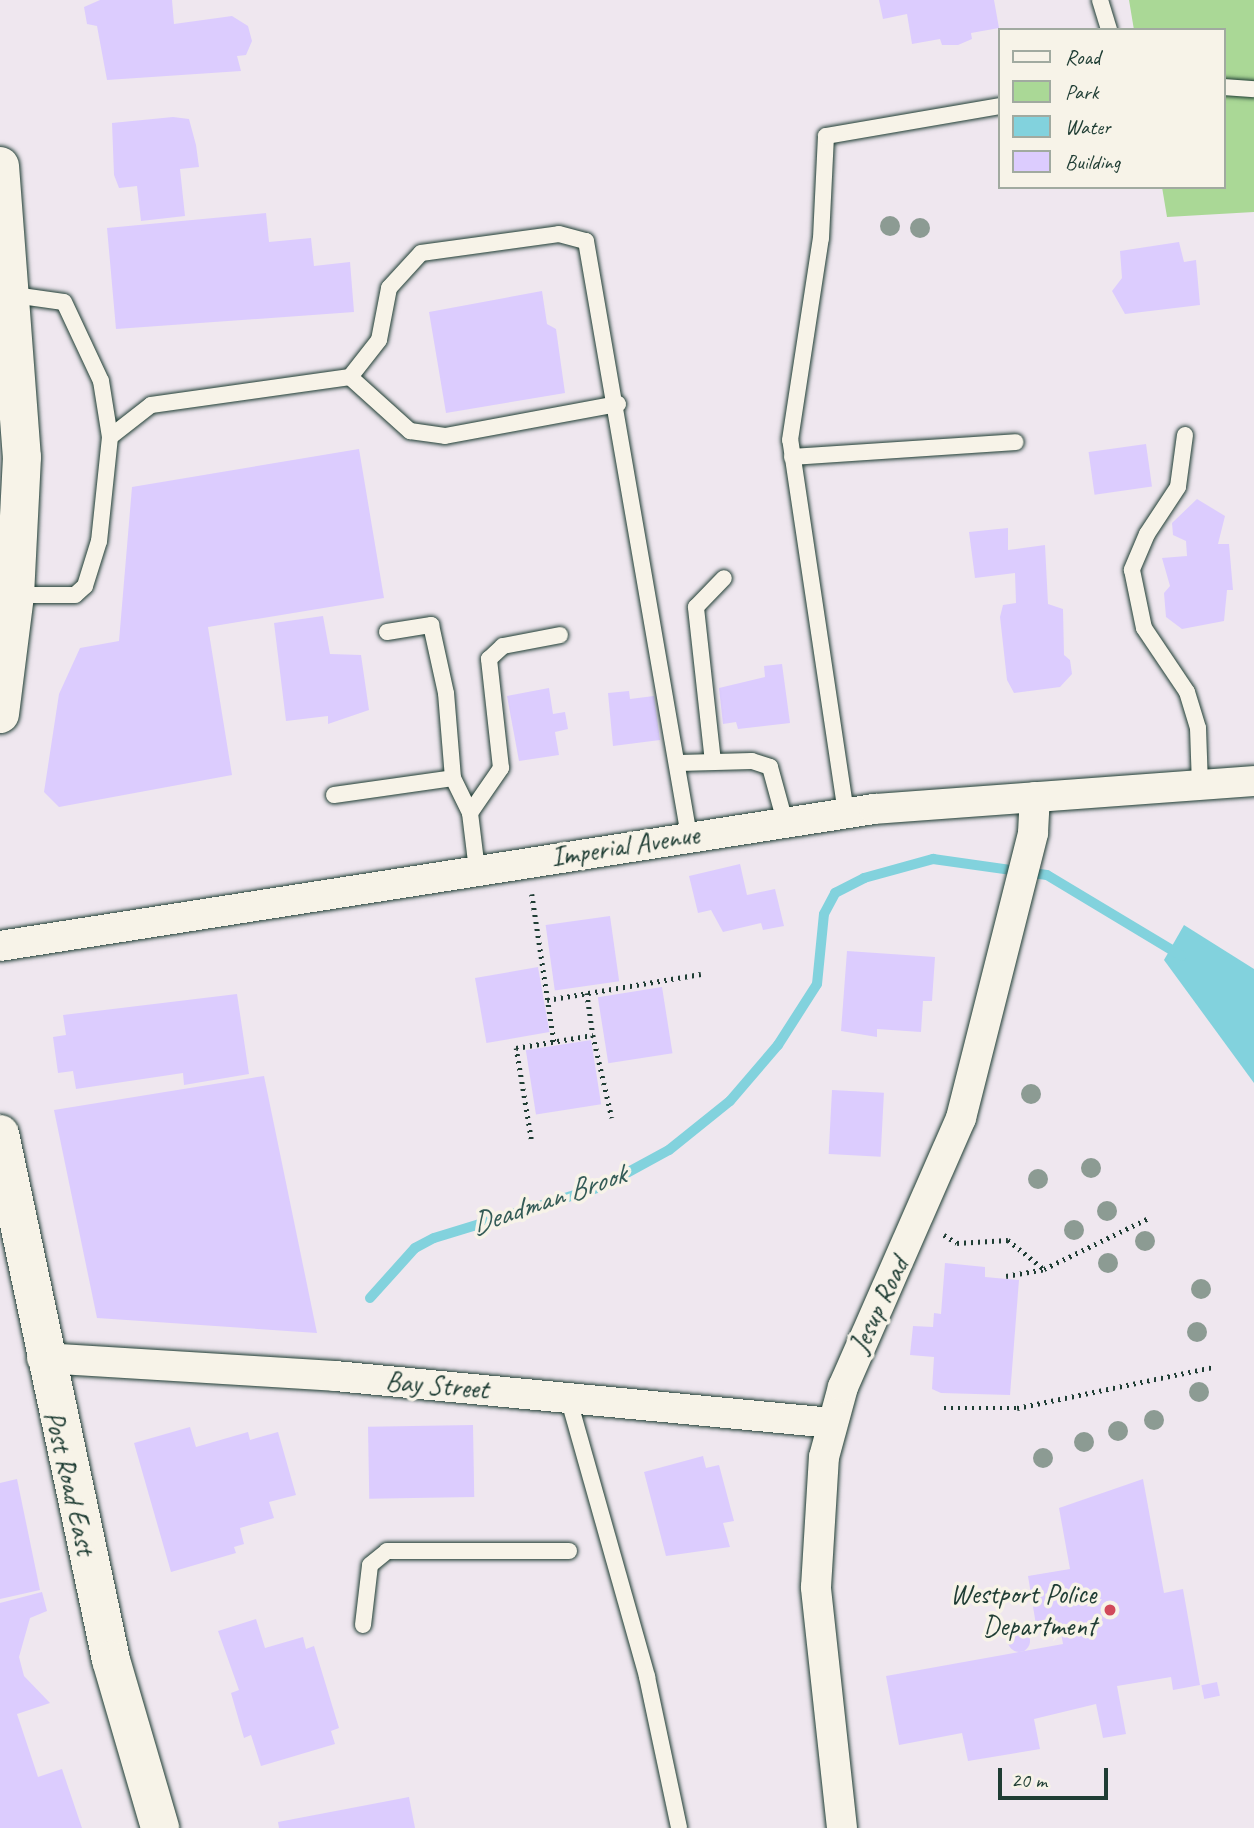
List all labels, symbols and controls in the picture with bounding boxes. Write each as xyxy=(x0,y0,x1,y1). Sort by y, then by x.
legend xyxy=(998,28,1226,189)
text: Road xyxy=(1065,44,1100,70)
text: Park xyxy=(1065,79,1098,105)
text: Water xyxy=(1065,114,1111,140)
text: Building xyxy=(1065,149,1120,175)
street label: Imperial Avenue xyxy=(549,818,701,874)
water label: Deadman Brook xyxy=(466,1156,630,1242)
street label: Jesup Road xyxy=(842,1252,916,1358)
street label: Bay Street xyxy=(384,1364,490,1406)
street label: Post Road East xyxy=(37,1408,103,1558)
place label: Westport Police Department xyxy=(950,1577,1096,1643)
marker: Westport Police Department xyxy=(1102,1602,1118,1618)
scale bar xyxy=(1002,1755,1112,1799)
text: 20 m xyxy=(1011,1767,1047,1793)

